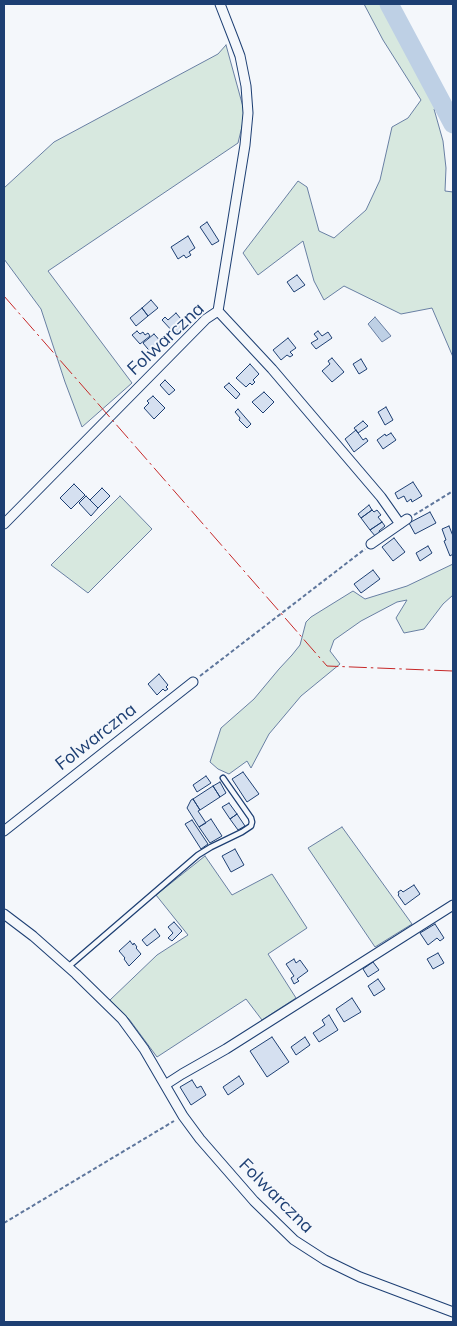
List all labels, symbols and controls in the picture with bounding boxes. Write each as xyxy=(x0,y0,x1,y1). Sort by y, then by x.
street label: Folwarczna xyxy=(123,298,209,380)
street label: Folwarczna xyxy=(51,699,141,775)
street label: Folwarczna xyxy=(234,1154,318,1238)

